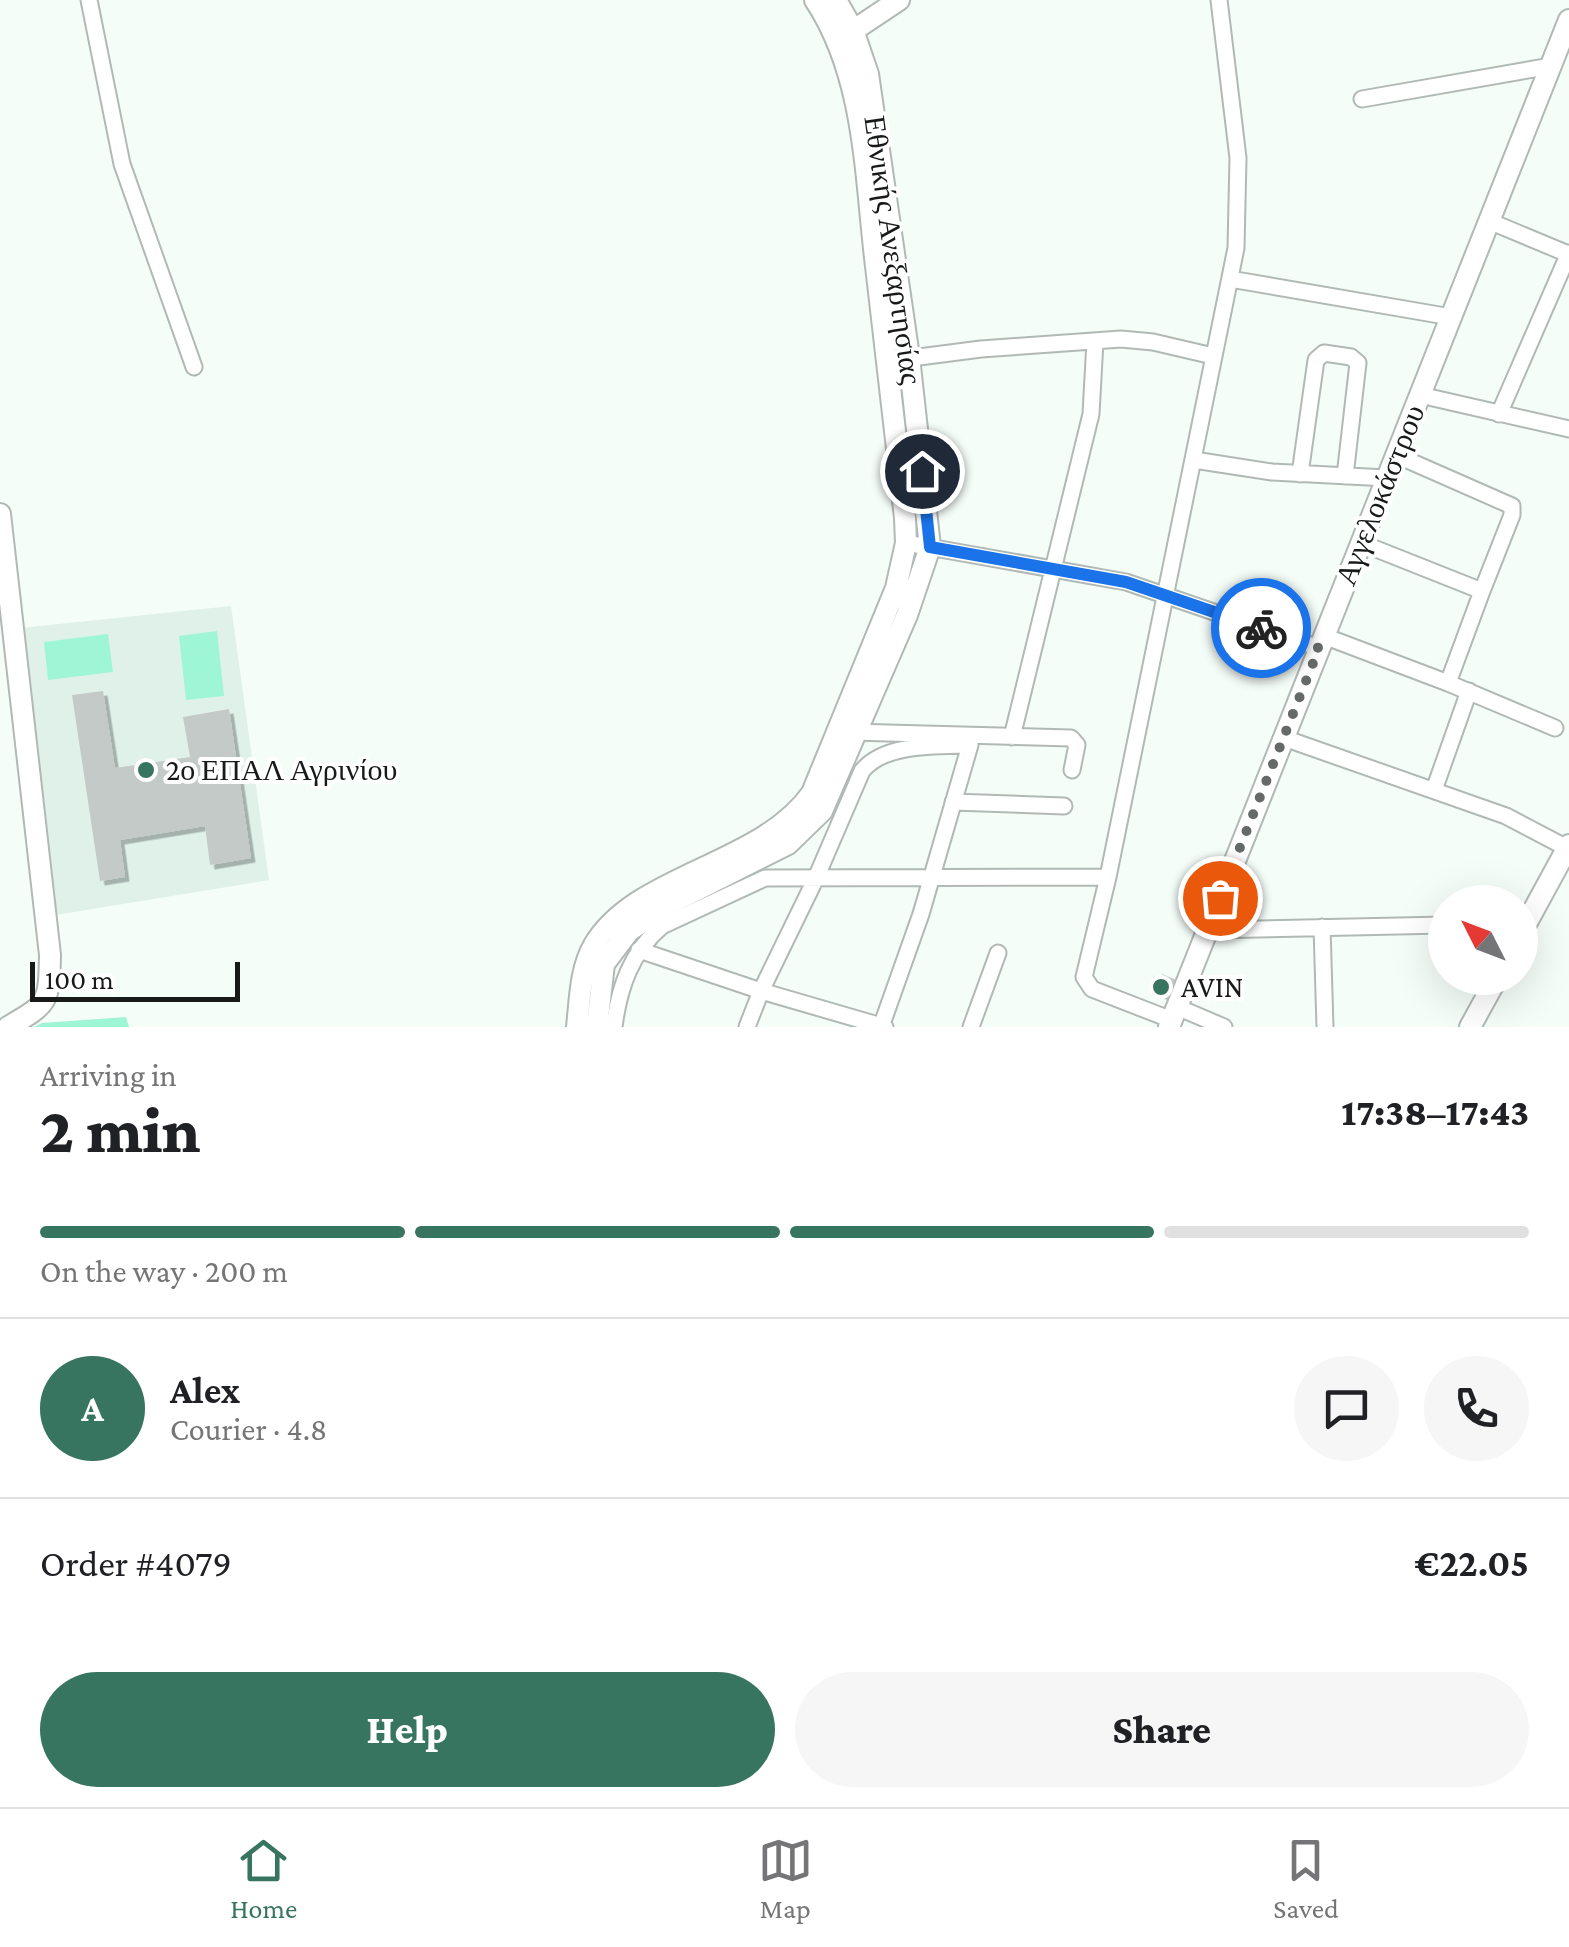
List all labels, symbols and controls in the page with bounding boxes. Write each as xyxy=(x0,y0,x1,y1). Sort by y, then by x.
street label: Εθνικής Ανεξαρτησίας xyxy=(858,114,929,386)
street label: Αγγελοκάστρου xyxy=(1328,400,1431,590)
pin xyxy=(880,429,965,514)
icon: home xyxy=(895,444,950,499)
courier xyxy=(1211,578,1311,678)
icon: bike xyxy=(1234,601,1289,656)
place label: 2ο ΕΠΑΛ Αγρινίου xyxy=(166,753,397,786)
marker: 2ο ΕΠΑΛ Αγρινίου xyxy=(135,759,157,781)
pin xyxy=(1178,856,1263,941)
icon: bag xyxy=(1193,871,1248,926)
north arrow xyxy=(1428,885,1538,995)
map controls xyxy=(1428,885,1538,995)
scale bar xyxy=(30,957,240,1001)
text: 100 m xyxy=(45,964,114,995)
place label: AVIN xyxy=(1181,970,1243,1003)
marker: AVIN xyxy=(1150,976,1172,998)
text: Arriving in xyxy=(40,1057,177,1093)
text: 17:38–17:43 xyxy=(1341,1091,1529,1133)
text: 2 min xyxy=(40,1094,201,1166)
text: On the way · 200 m xyxy=(40,1253,288,1289)
button: chat xyxy=(1294,1356,1399,1461)
button: phone xyxy=(1424,1356,1529,1461)
text: Alex xyxy=(170,1369,240,1411)
text: A xyxy=(81,1387,104,1429)
text: Courier · 4.8 xyxy=(170,1411,327,1447)
text: Order #4079 xyxy=(40,1542,232,1584)
text: €22.05 xyxy=(1414,1542,1529,1584)
button: Help xyxy=(40,1672,775,1787)
button: Share xyxy=(795,1672,1529,1787)
tab: Home xyxy=(230,1833,297,1924)
tab: Map xyxy=(758,1833,813,1924)
tab: Saved xyxy=(1273,1833,1339,1924)

